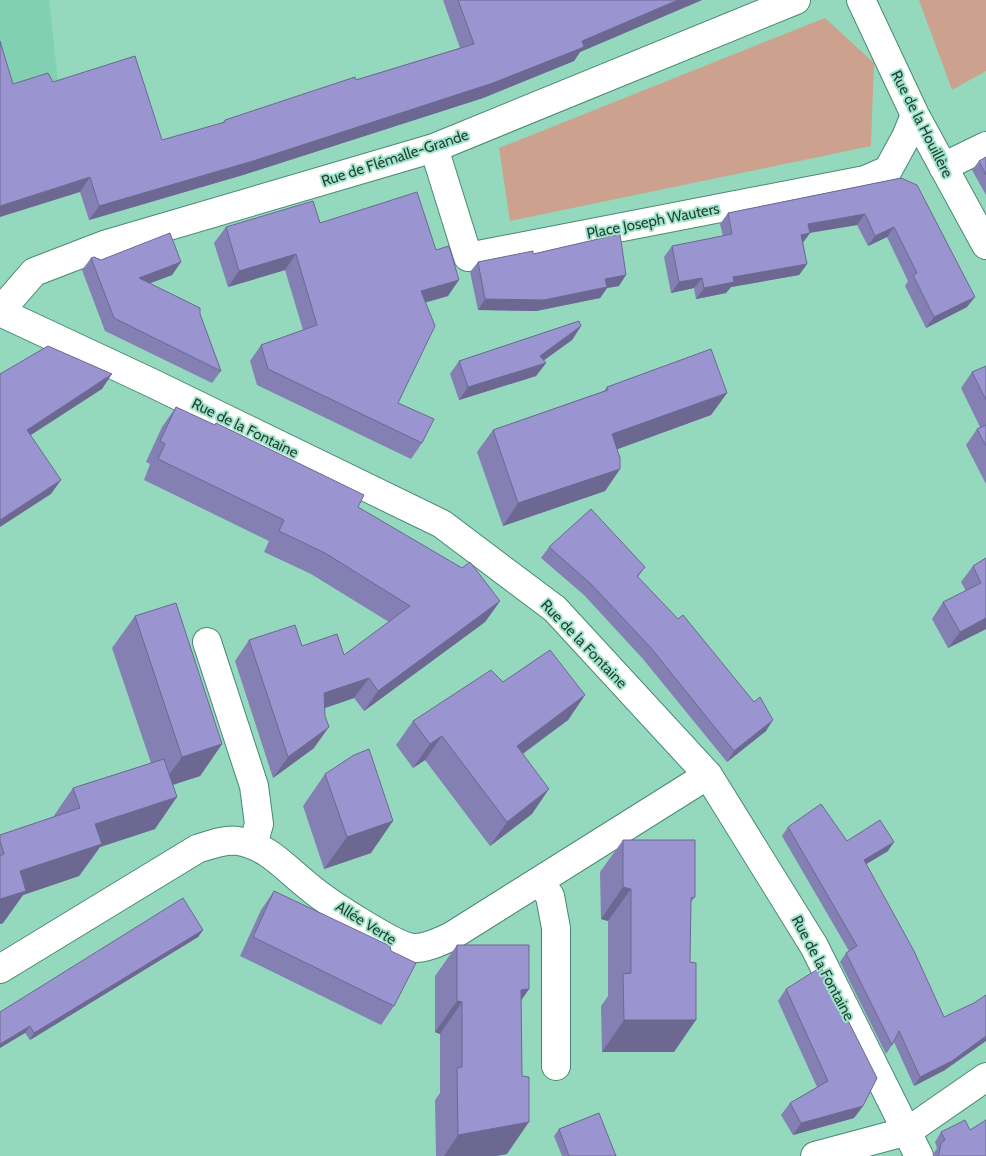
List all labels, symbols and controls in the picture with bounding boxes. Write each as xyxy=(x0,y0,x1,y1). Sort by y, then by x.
street label: Rue de la Houillère xyxy=(887,67,957,181)
street label: Rue de Flémalle-Grande xyxy=(319,126,471,190)
street label: Place Joseph Wauters xyxy=(585,199,721,243)
street label: Rue de la Fontaine xyxy=(189,394,302,462)
street label: Rue de la Fontaine xyxy=(537,596,631,692)
street label: Allée Verte xyxy=(332,897,400,949)
street label: Rue de la Fontaine xyxy=(788,912,858,1024)

